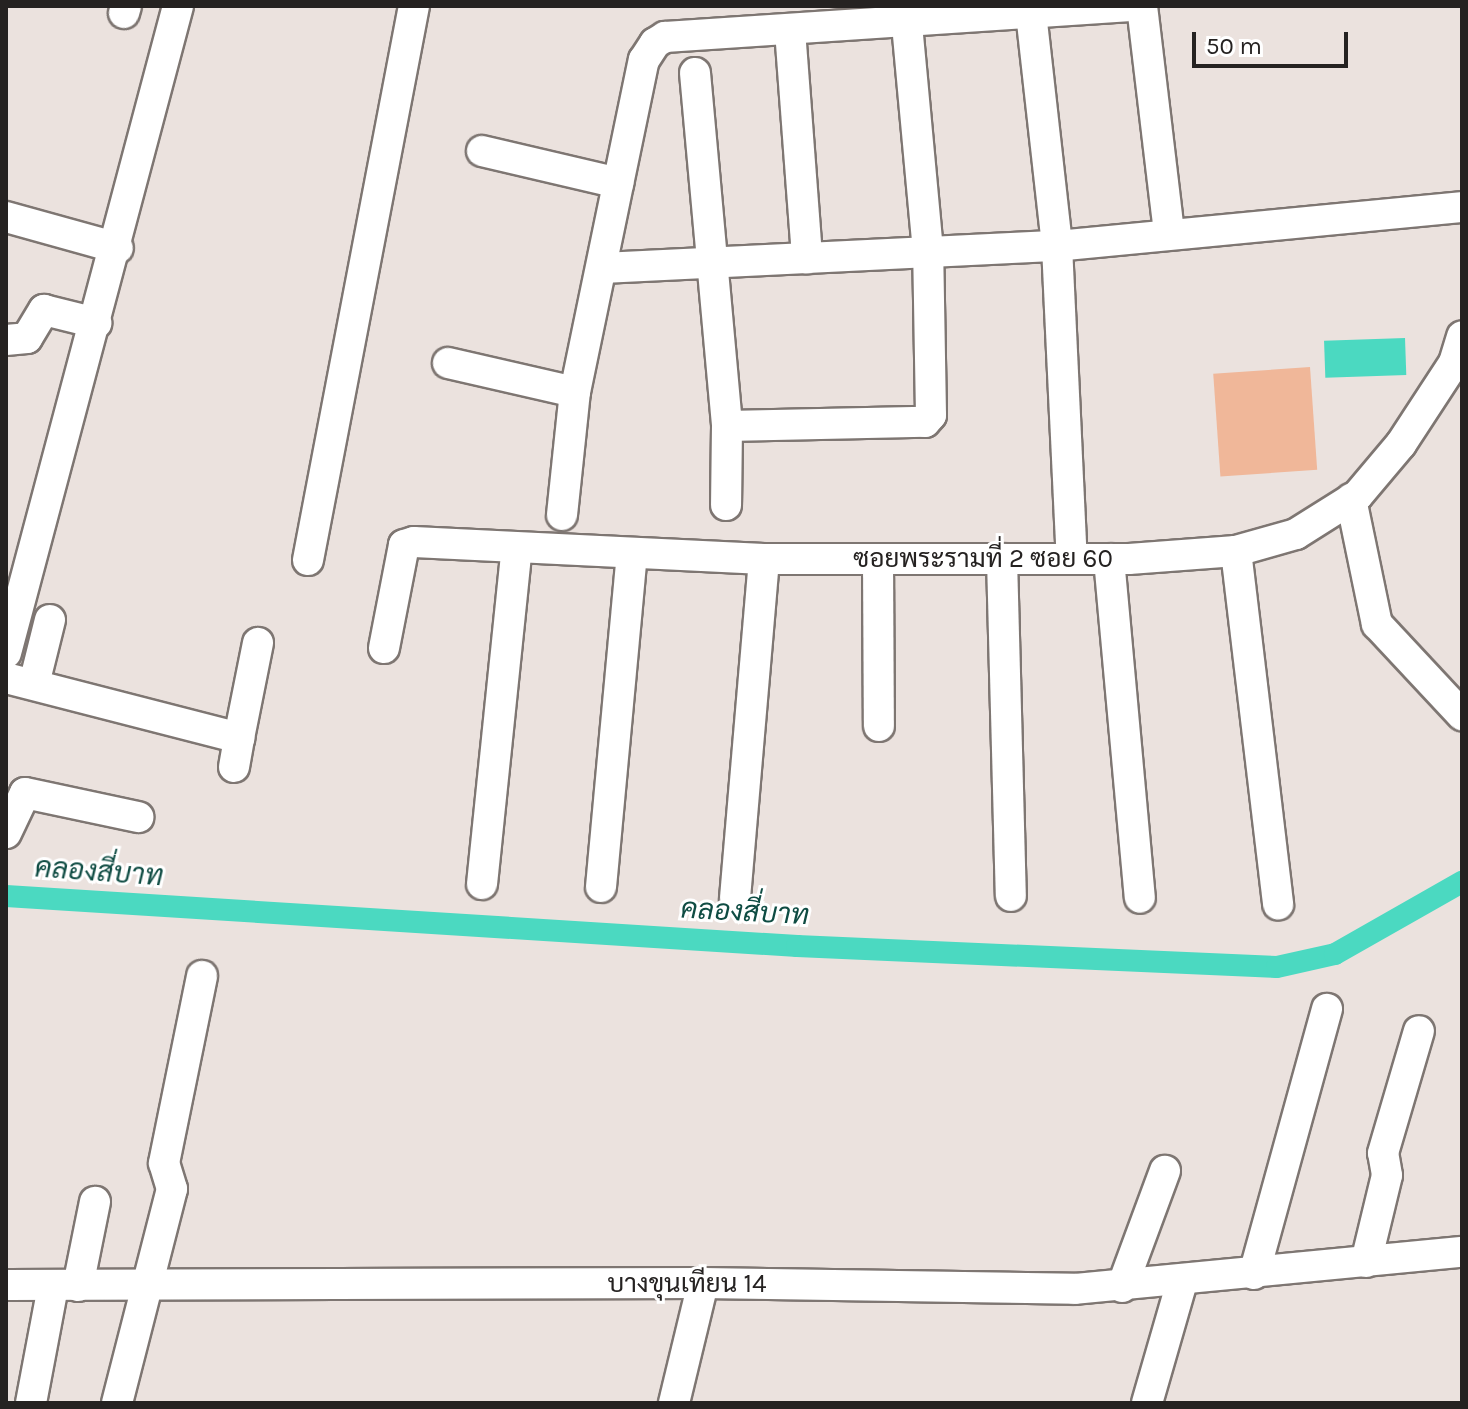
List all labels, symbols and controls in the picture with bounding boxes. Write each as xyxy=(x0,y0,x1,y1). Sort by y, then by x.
scale bar xyxy=(1196,16,1352,66)
text: 50 m xyxy=(1206,32,1262,60)
street label: ซอยพระรามที่ 2 ซอย 60 xyxy=(853,543,1113,575)
water label: คลองสี่บาท xyxy=(34,851,164,893)
water label: คลองสี่บาท xyxy=(680,892,810,932)
street label: บางขุนเทียน 14 xyxy=(607,1268,767,1300)

